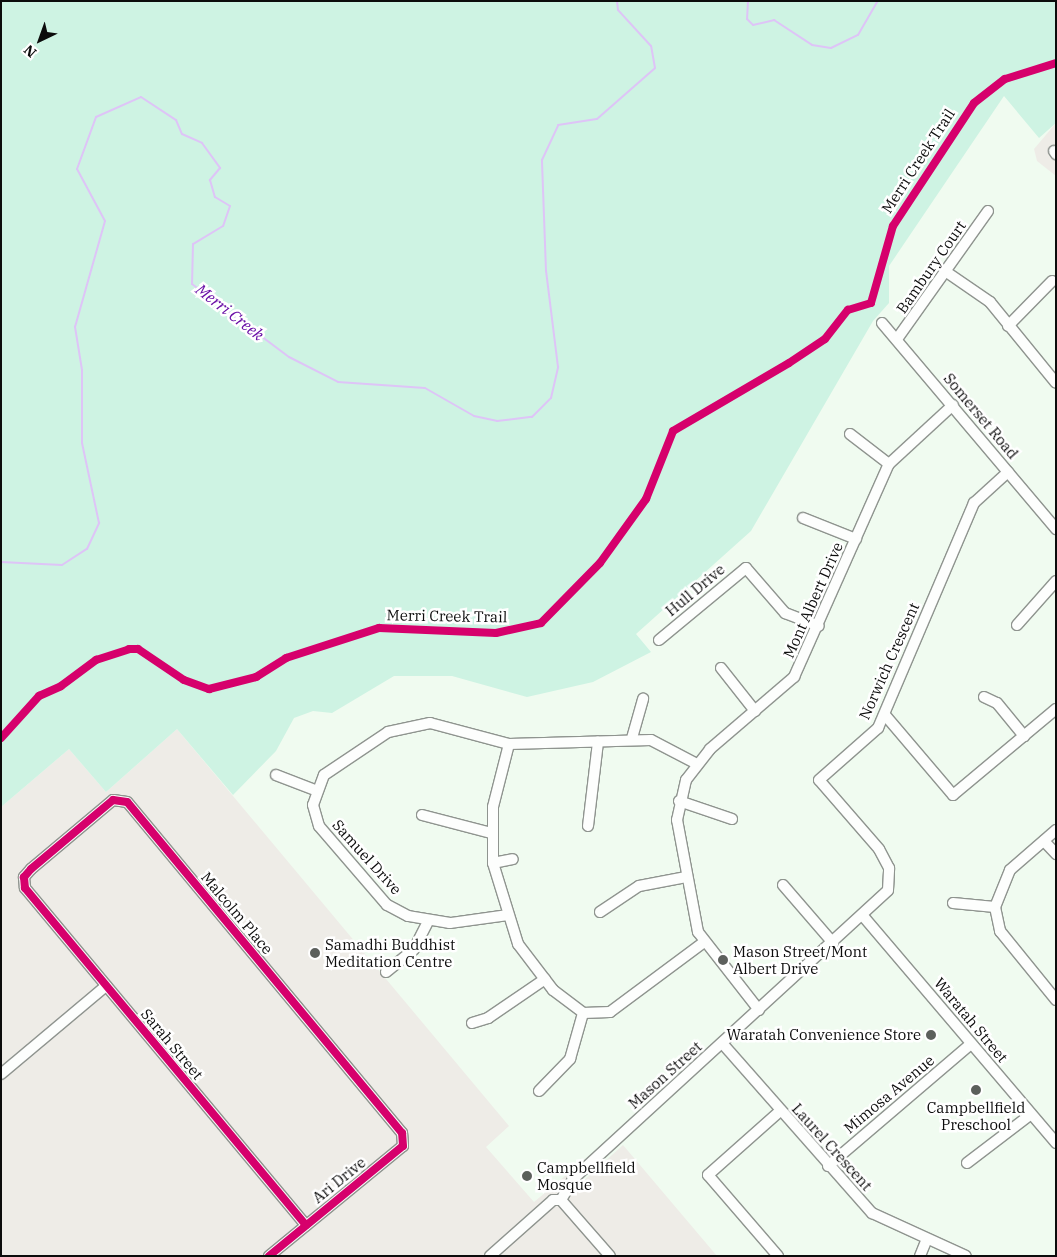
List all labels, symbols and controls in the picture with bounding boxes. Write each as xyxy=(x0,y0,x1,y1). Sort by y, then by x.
north arrow xyxy=(15,15,65,65)
text: N xyxy=(20,41,40,62)
street label: Merri Creek Trail xyxy=(878,105,958,217)
street label: Bambury Court xyxy=(892,217,970,317)
water label: Merri Creek xyxy=(192,279,268,345)
street label: Somerset Road xyxy=(940,370,1022,462)
street label: Mont Albert Drive xyxy=(779,539,847,661)
street label: Hull Drive xyxy=(662,560,728,620)
street label: Norwich Crescent xyxy=(855,600,923,722)
street label: Merri Creek Trail xyxy=(386,606,508,626)
street label: Samuel Drive xyxy=(329,816,405,898)
street label: Malcolm Place xyxy=(197,868,277,958)
place label: Samadhi Buddhist Meditation Centre xyxy=(325,935,455,970)
place label: Mason Street/Mont Albert Drive xyxy=(733,942,867,977)
marker: Samadhi Buddhist Meditation Centre xyxy=(309,947,321,959)
marker: Mason Street/Mont Albert Drive xyxy=(717,954,729,966)
street label: Waratah Street xyxy=(930,974,1012,1066)
street label: Sarah Street xyxy=(137,1005,207,1083)
place label: Waratah Convenience Store xyxy=(727,1026,921,1044)
marker: Waratah Convenience Store xyxy=(925,1029,937,1041)
street label: Mason Street xyxy=(625,1037,705,1113)
street label: Mimosa Avenue xyxy=(840,1051,938,1137)
marker: Campbellfield Preschool xyxy=(970,1084,982,1096)
place label: Campbellfield Preschool xyxy=(927,1098,1025,1133)
street label: Laurel Crescent xyxy=(788,1100,876,1194)
street label: Ari Drive xyxy=(309,1153,369,1207)
place label: Campbellfield Mosque xyxy=(537,1158,636,1193)
marker: Campbellfield Mosque xyxy=(521,1170,533,1182)

